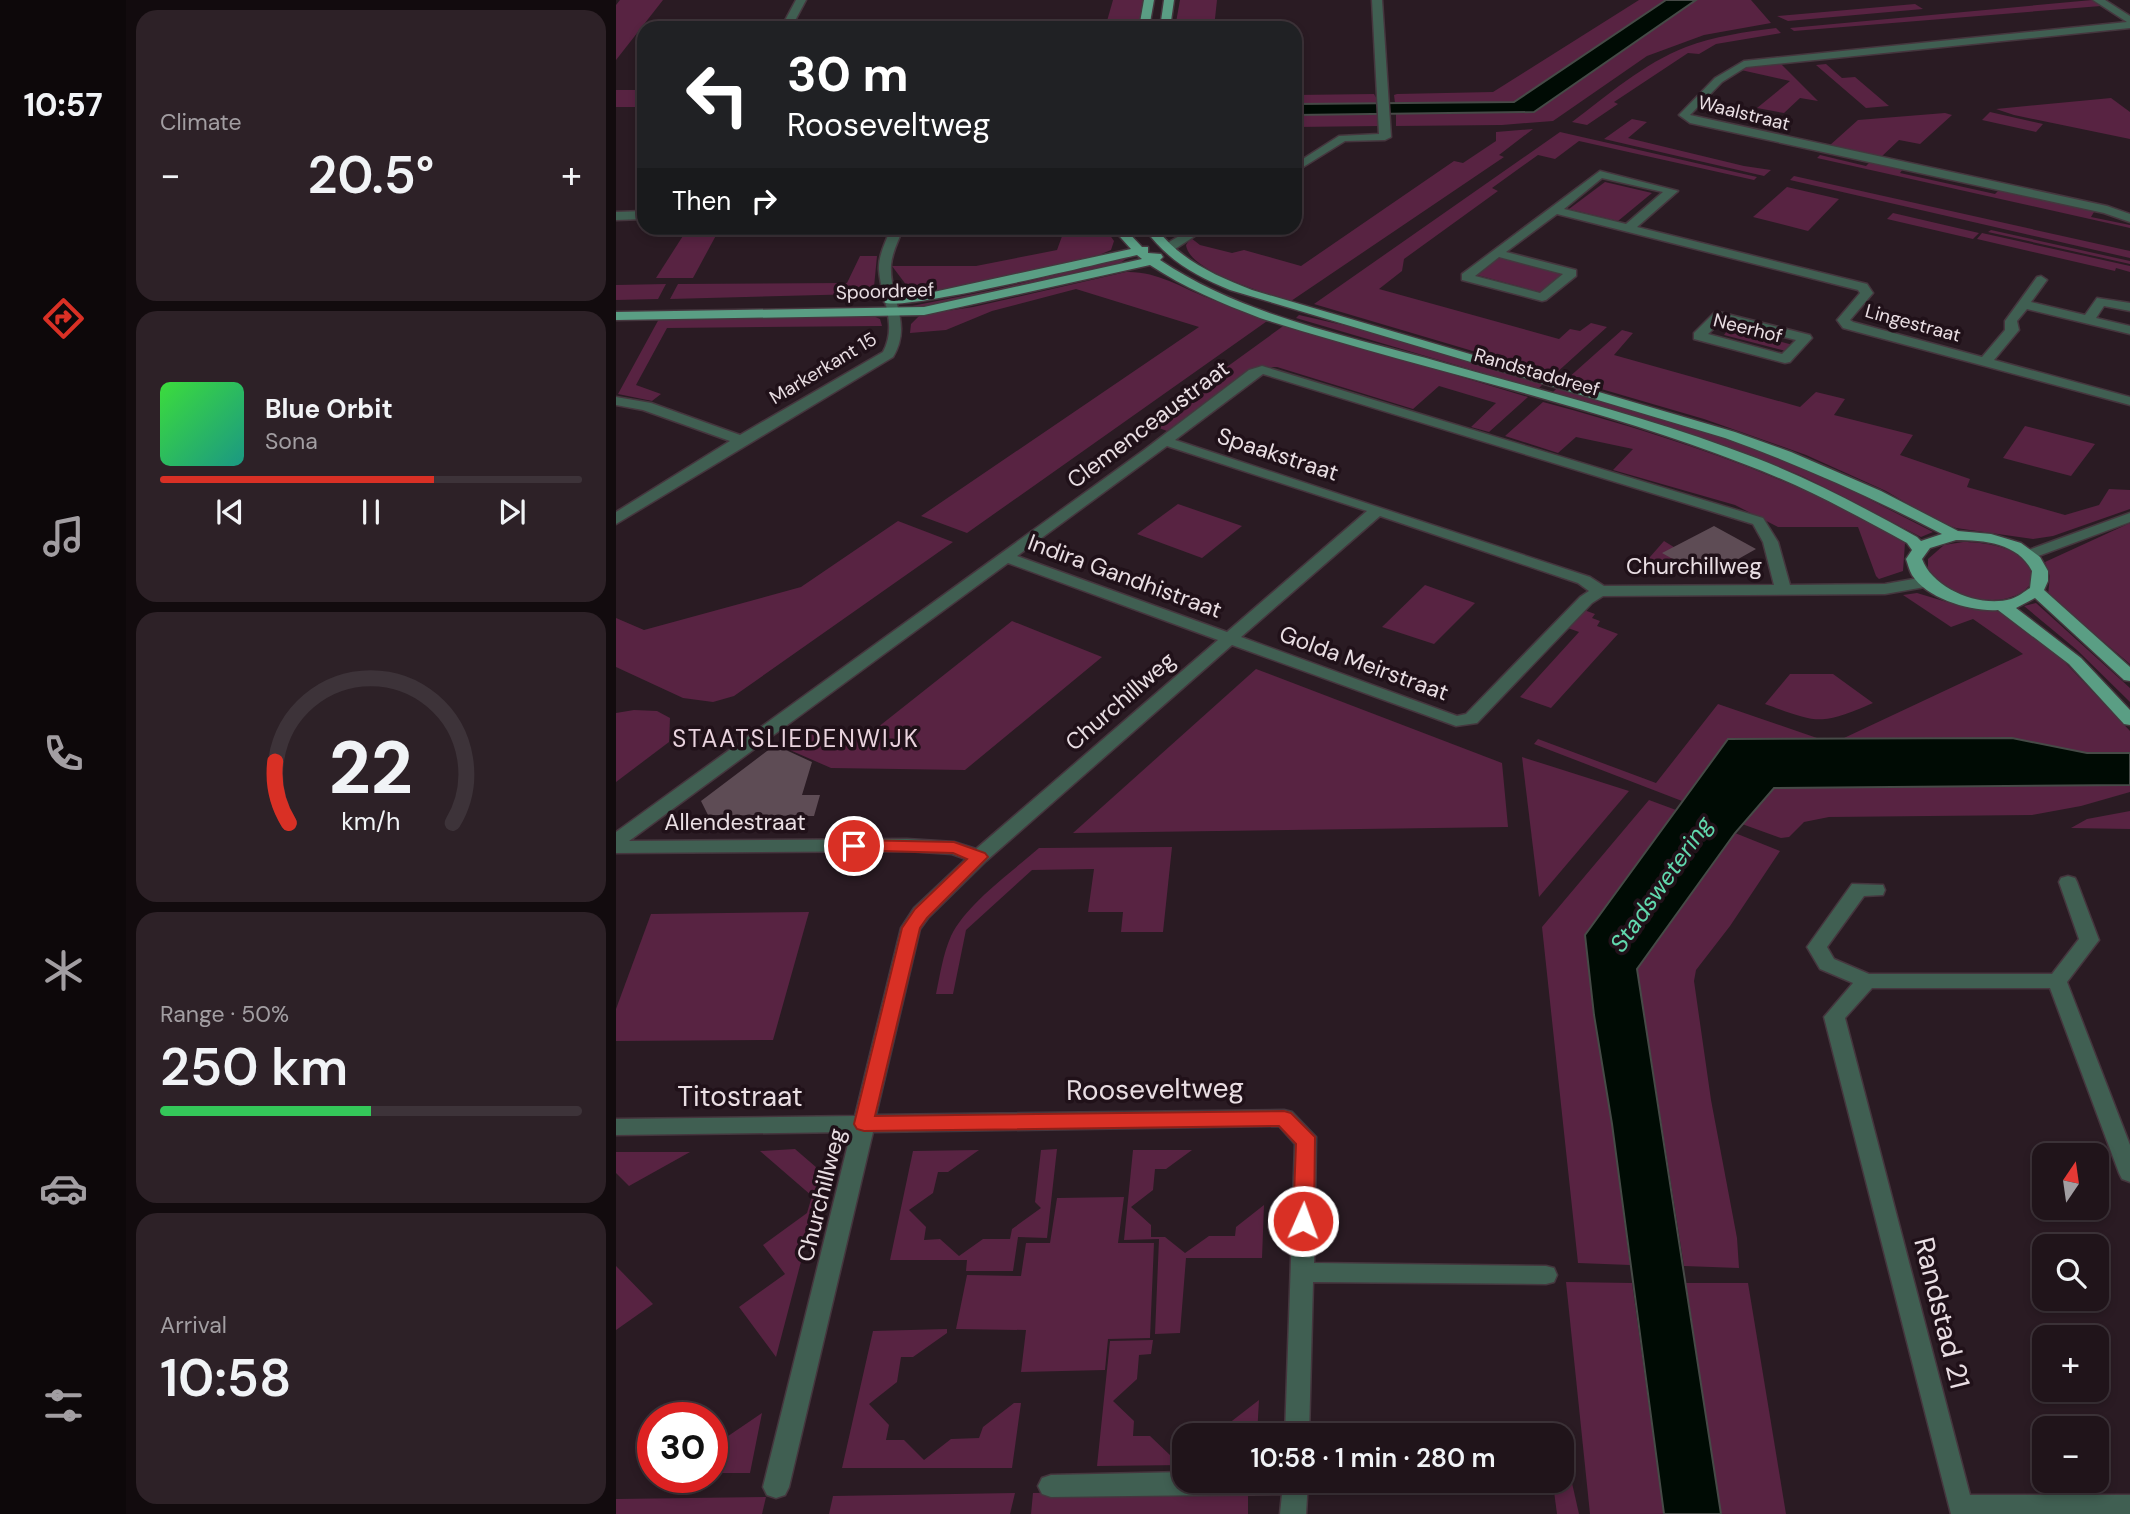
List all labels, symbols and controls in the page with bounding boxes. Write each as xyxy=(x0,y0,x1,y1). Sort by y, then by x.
text: 30 m xyxy=(787,42,909,106)
icon: left xyxy=(672,49,763,140)
text: 10:57 xyxy=(23,84,103,126)
street label: Waalstraat xyxy=(1695,90,1793,136)
text: Rooseveltweg xyxy=(787,104,990,146)
text: Climate xyxy=(160,107,242,137)
text: 20.5° xyxy=(308,141,434,209)
text: − xyxy=(160,150,181,200)
text: + xyxy=(561,150,582,200)
icon: right xyxy=(745,182,783,220)
text: Then xyxy=(672,184,731,218)
street label: Spoordreef xyxy=(835,277,935,305)
icon: directions xyxy=(39,294,88,343)
street label: Lingestraat xyxy=(1862,298,1964,348)
street label: Neerhof xyxy=(1711,307,1785,349)
street label: Markerkant 15 xyxy=(765,326,881,410)
street label: Randstaddreef xyxy=(1471,342,1603,402)
street label: Clemenceaustraat xyxy=(1061,353,1235,495)
text: Blue Orbit xyxy=(265,392,393,426)
street label: Spaakstraat xyxy=(1213,420,1343,488)
text: Sona xyxy=(265,426,318,456)
icon: previous xyxy=(211,493,249,531)
icon: pause xyxy=(352,493,390,531)
icon: next xyxy=(493,493,531,531)
icon: music xyxy=(39,512,88,561)
street label: Indira Gandhistraat xyxy=(1024,527,1226,625)
street label: Churchillweg xyxy=(1626,551,1762,581)
street label: Golda Meirstraat xyxy=(1275,618,1453,708)
street label: Churchillweg xyxy=(1059,645,1181,757)
text: 22 xyxy=(329,721,413,816)
district label: STAATSLIEDENWIJK xyxy=(672,723,920,754)
icon: phone xyxy=(39,729,88,778)
text: km/h xyxy=(341,805,401,838)
street label: Allendestraat xyxy=(664,807,806,837)
water label: Stadswetering xyxy=(1603,809,1720,958)
pin xyxy=(824,816,884,876)
icon: arrive xyxy=(835,827,873,865)
icon: climate xyxy=(39,946,88,995)
text: Range · 50% xyxy=(160,999,289,1029)
text: 250 km xyxy=(160,1033,348,1101)
street label: Rooseveltweg xyxy=(1066,1069,1244,1109)
street label: Titostraat xyxy=(677,1078,803,1115)
street label: Churchillweg xyxy=(790,1125,852,1265)
north arrow xyxy=(2032,1143,2109,1220)
map controls xyxy=(2032,1143,2109,1493)
icon: car xyxy=(39,1164,88,1213)
position arrow xyxy=(1266,1184,1340,1258)
street label: Randstad 21 xyxy=(1905,1234,1979,1392)
button: search xyxy=(2032,1234,2109,1311)
text: Arrival xyxy=(160,1310,227,1340)
button: + xyxy=(2032,1325,2109,1402)
text: 10:58 xyxy=(160,1344,291,1412)
icon: filters xyxy=(39,1381,88,1430)
speed limit sign: 30 xyxy=(637,1402,728,1493)
button: − xyxy=(2032,1416,2109,1493)
text: 10:58 · 1 min · 280 m xyxy=(1251,1441,1495,1475)

